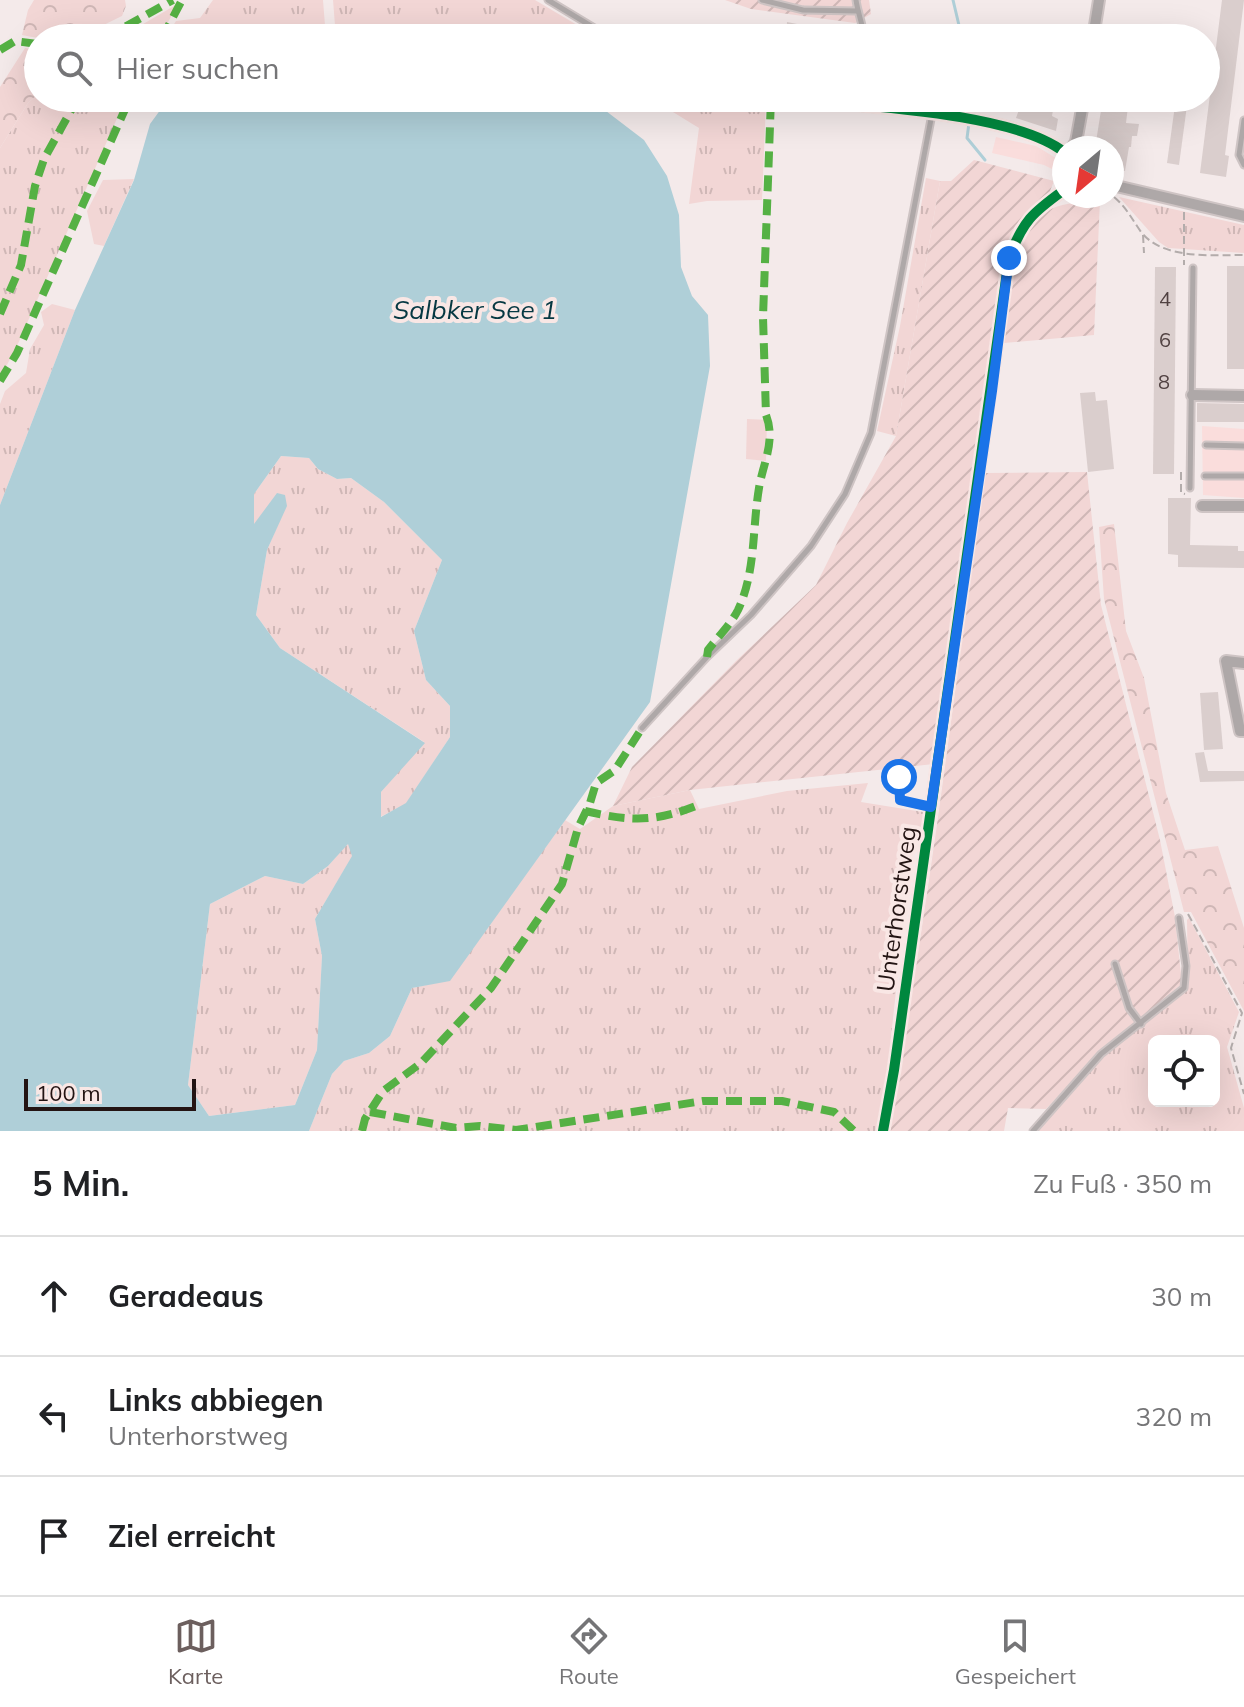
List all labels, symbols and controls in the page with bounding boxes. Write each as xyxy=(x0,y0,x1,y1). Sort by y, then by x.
search box xyxy=(24,24,1220,112)
icon: search xyxy=(52,46,96,90)
text: Hier suchen xyxy=(116,49,280,87)
north arrow xyxy=(1052,136,1124,208)
route end xyxy=(991,240,1027,276)
house number: 4 xyxy=(1159,286,1171,311)
water label: Salbker See 1 xyxy=(393,293,557,326)
house number: 6 xyxy=(1159,327,1171,352)
house number: 8 xyxy=(1158,369,1170,394)
route start xyxy=(881,759,917,795)
street label: Unterhorstweg xyxy=(870,824,922,994)
map controls xyxy=(1148,1035,1220,1107)
button: locate xyxy=(1148,1035,1220,1107)
scale bar xyxy=(24,1075,196,1111)
text: 100 m xyxy=(36,1079,101,1107)
text: 5 Min. xyxy=(32,1162,129,1205)
text: Zu Fuß · 350 m xyxy=(1033,1167,1212,1200)
icon: ahead xyxy=(32,1274,76,1318)
text: Geradeaus xyxy=(108,1277,263,1315)
text: 30 m xyxy=(1151,1280,1212,1313)
text: Links abbiegen xyxy=(108,1381,324,1419)
icon: left xyxy=(32,1394,76,1438)
text: 320 m xyxy=(1136,1400,1212,1433)
text: Unterhorstweg xyxy=(108,1419,288,1452)
icon: arrive xyxy=(32,1514,76,1558)
text: Ziel erreicht xyxy=(108,1517,275,1555)
tab: Karte xyxy=(168,1614,223,1690)
tab: Route xyxy=(559,1614,619,1690)
tab: Gespeichert xyxy=(955,1614,1076,1690)

